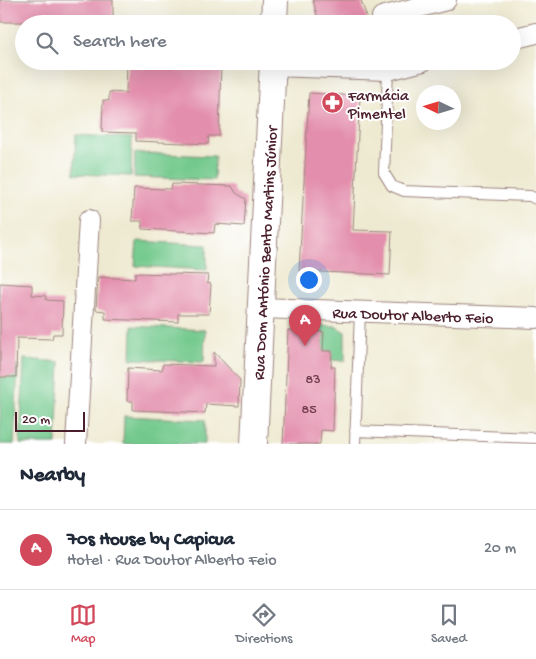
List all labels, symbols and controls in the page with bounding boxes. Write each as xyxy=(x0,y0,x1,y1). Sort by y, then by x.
search box xyxy=(15,15,521,70)
icon: search xyxy=(33,29,61,57)
text: Search here xyxy=(73,31,167,54)
north arrow xyxy=(416,85,461,130)
place label: Farmácia Pimentel xyxy=(347,88,410,125)
pharmacy icon: Farmácia Pimentel xyxy=(320,91,344,115)
street label: Rua Dom António Bento Martins Júnior xyxy=(251,124,284,381)
your location xyxy=(296,267,322,293)
pin: A xyxy=(289,305,321,346)
street label: Rua Doutor Alberto Feio xyxy=(332,305,494,330)
house number: 83 xyxy=(306,372,320,389)
house number: 85 xyxy=(301,402,317,419)
scale bar xyxy=(15,409,85,432)
text: 20 m xyxy=(22,412,50,429)
text: Nearby xyxy=(20,464,85,489)
text: 70s House by Capicua xyxy=(67,529,234,552)
text: A xyxy=(31,540,41,559)
text: 20 m xyxy=(484,540,516,559)
text: Hotel · Rua Doutor Alberto Feio xyxy=(67,552,277,571)
tab: Map xyxy=(69,601,97,648)
tab: Directions xyxy=(236,601,293,648)
tab: Saved xyxy=(431,601,467,648)

